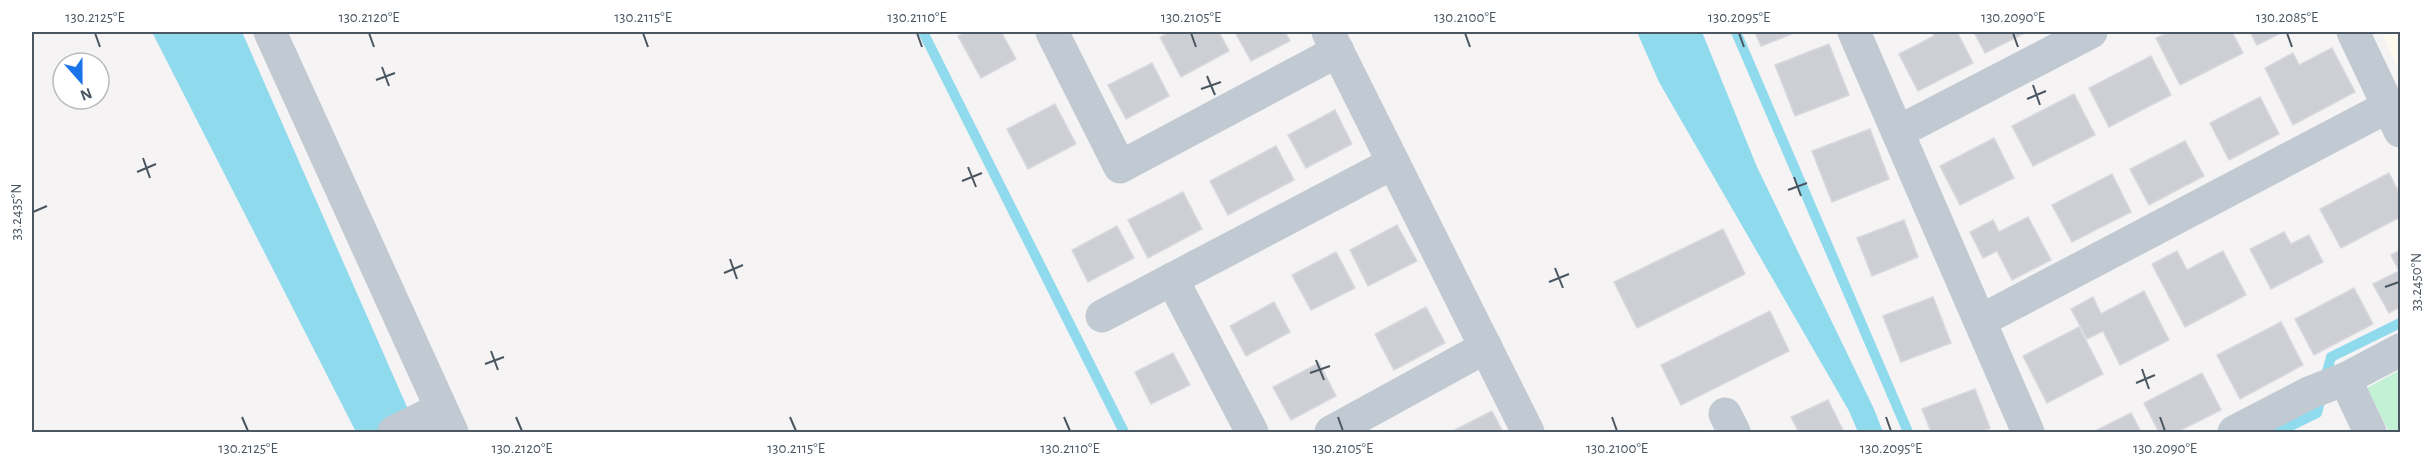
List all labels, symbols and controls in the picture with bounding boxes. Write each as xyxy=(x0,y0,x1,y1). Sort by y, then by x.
text: 130.2125°E xyxy=(65,10,125,25)
text: 130.2120°E xyxy=(338,10,400,25)
text: 130.2115°E xyxy=(614,10,672,25)
text: 130.2110°E xyxy=(887,10,947,25)
text: 130.2105°E xyxy=(1161,10,1221,25)
text: 130.2100°E xyxy=(1434,10,1496,25)
text: 130.2095°E xyxy=(1708,10,1770,25)
text: 130.2090°E xyxy=(1981,10,2045,25)
text: 130.2085°E xyxy=(2256,10,2318,25)
north arrow xyxy=(51,51,111,111)
text: N xyxy=(78,85,94,104)
text: 33.2435°N xyxy=(9,184,24,240)
text: 33.2450°N xyxy=(2409,253,2424,311)
text: 130.2125°E xyxy=(218,441,278,456)
text: 130.2120°E xyxy=(491,441,553,456)
text: 130.2115°E xyxy=(767,441,825,456)
text: 130.2110°E xyxy=(1040,441,1100,456)
text: 130.2105°E xyxy=(1313,441,1373,456)
text: 130.2100°E xyxy=(1586,441,1648,456)
text: 130.2095°E xyxy=(1860,441,1922,456)
text: 130.2090°E xyxy=(2133,441,2197,456)

